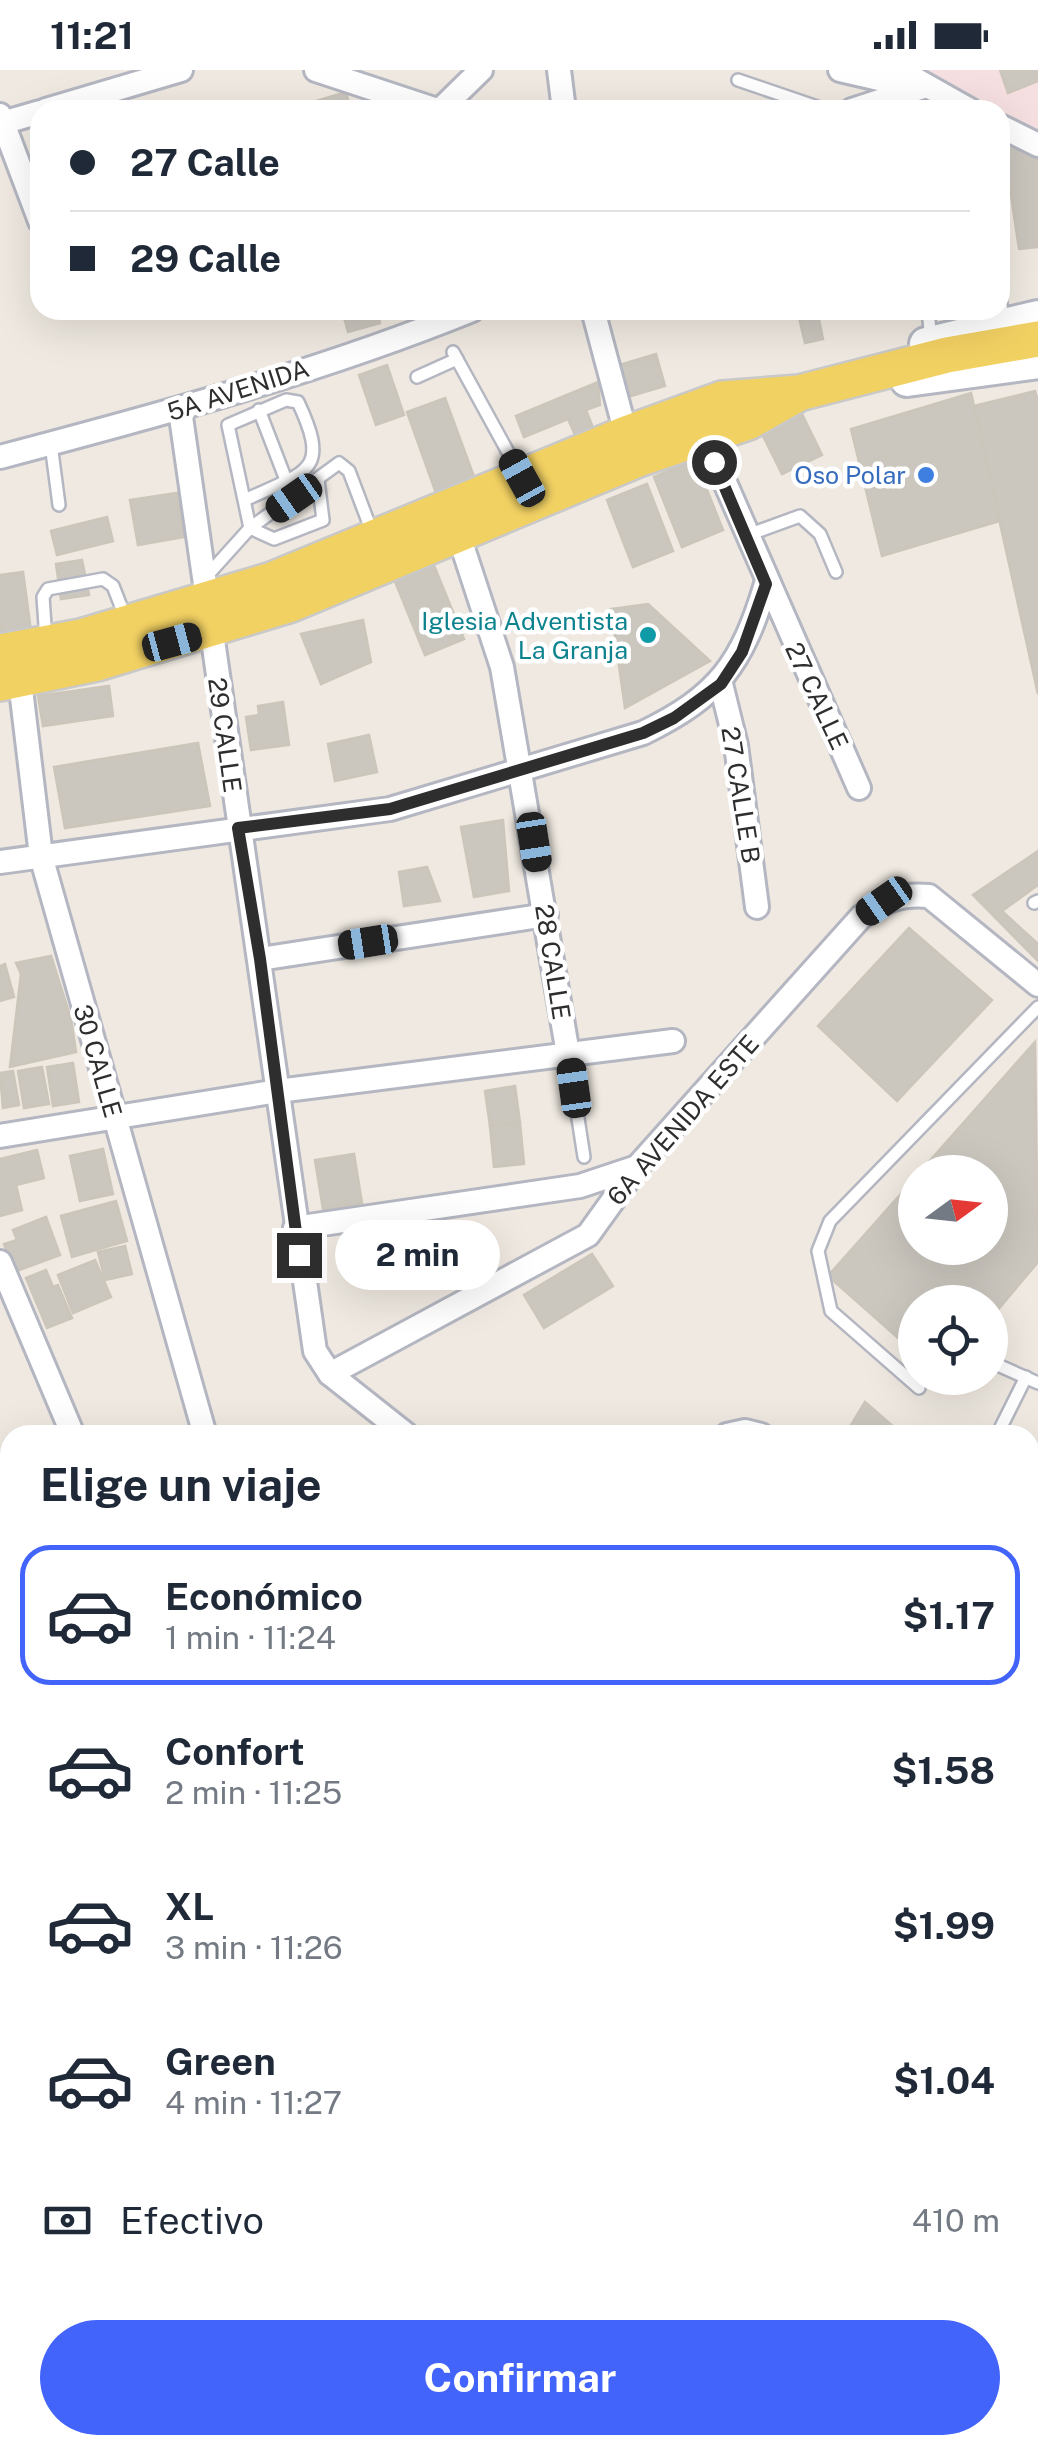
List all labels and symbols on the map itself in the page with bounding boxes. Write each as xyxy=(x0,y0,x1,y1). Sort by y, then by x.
street label: 5A AVENIDA xyxy=(163,353,313,427)
route start xyxy=(692,440,737,485)
car xyxy=(494,444,550,512)
place label: Oso Polar xyxy=(794,460,906,490)
marker: Oso Polar xyxy=(915,464,937,486)
car xyxy=(261,469,327,527)
place label: Iglesia Adventista La Granja xyxy=(421,606,628,665)
car xyxy=(139,620,205,664)
marker: Iglesia Adventista La Granja xyxy=(637,624,659,646)
street label: 27 CALLE xyxy=(779,638,855,754)
street label: 29 CALLE xyxy=(202,676,248,794)
street label: 27 CALLE B xyxy=(715,725,767,865)
car xyxy=(514,810,554,874)
car xyxy=(851,872,917,930)
street label: 28 CALLE xyxy=(529,902,577,1022)
car xyxy=(336,922,400,962)
street label: 30 CALLE xyxy=(68,1001,128,1121)
street label: 6A AVENIDA ESTE xyxy=(601,1029,765,1211)
car xyxy=(555,1056,593,1120)
north arrow xyxy=(898,1155,1008,1265)
callout: 2 min xyxy=(334,1220,499,1290)
route end xyxy=(277,1233,322,1278)

